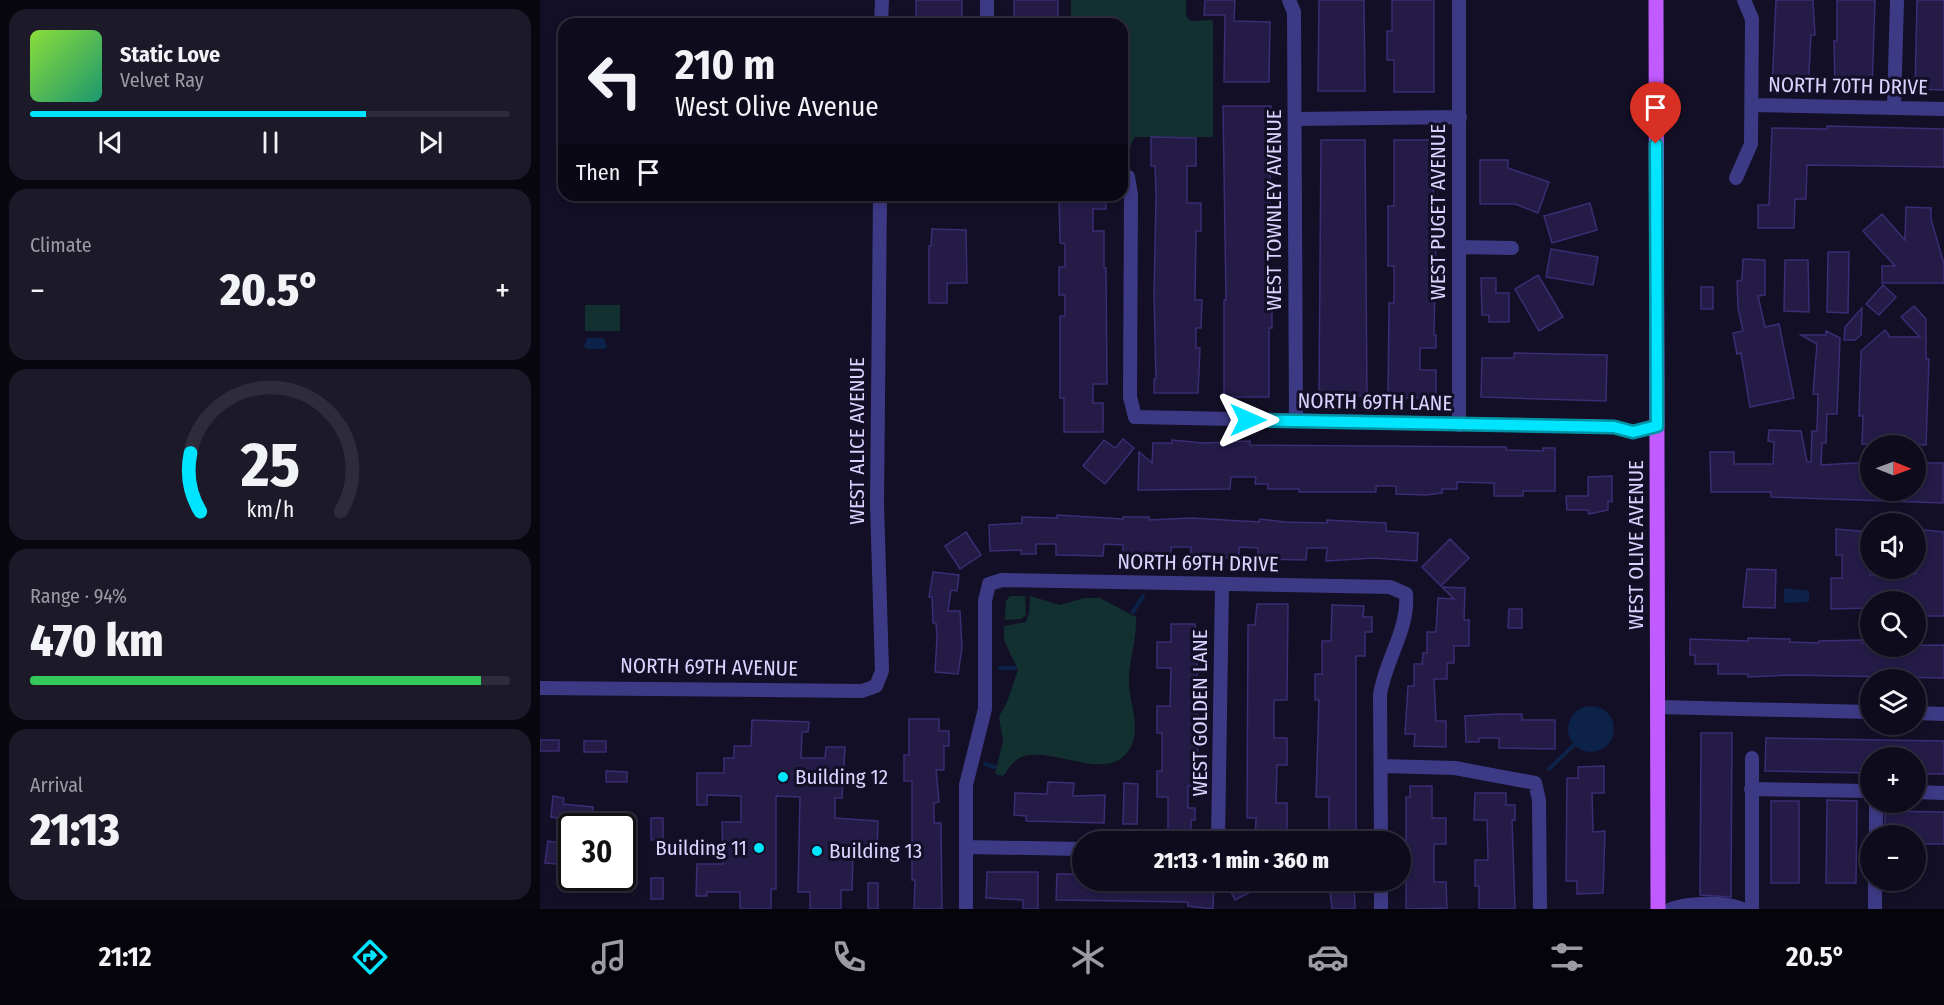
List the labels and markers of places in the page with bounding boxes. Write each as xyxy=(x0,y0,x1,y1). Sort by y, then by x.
pin xyxy=(1630,82,1681,144)
place label: Building 12 xyxy=(795,764,888,790)
marker: Building 12 xyxy=(776,770,790,784)
place label: Building 11 xyxy=(655,835,747,861)
place label: Building 13 xyxy=(829,838,922,864)
marker: Building 11 xyxy=(752,841,766,855)
marker: Building 13 xyxy=(810,844,824,858)

